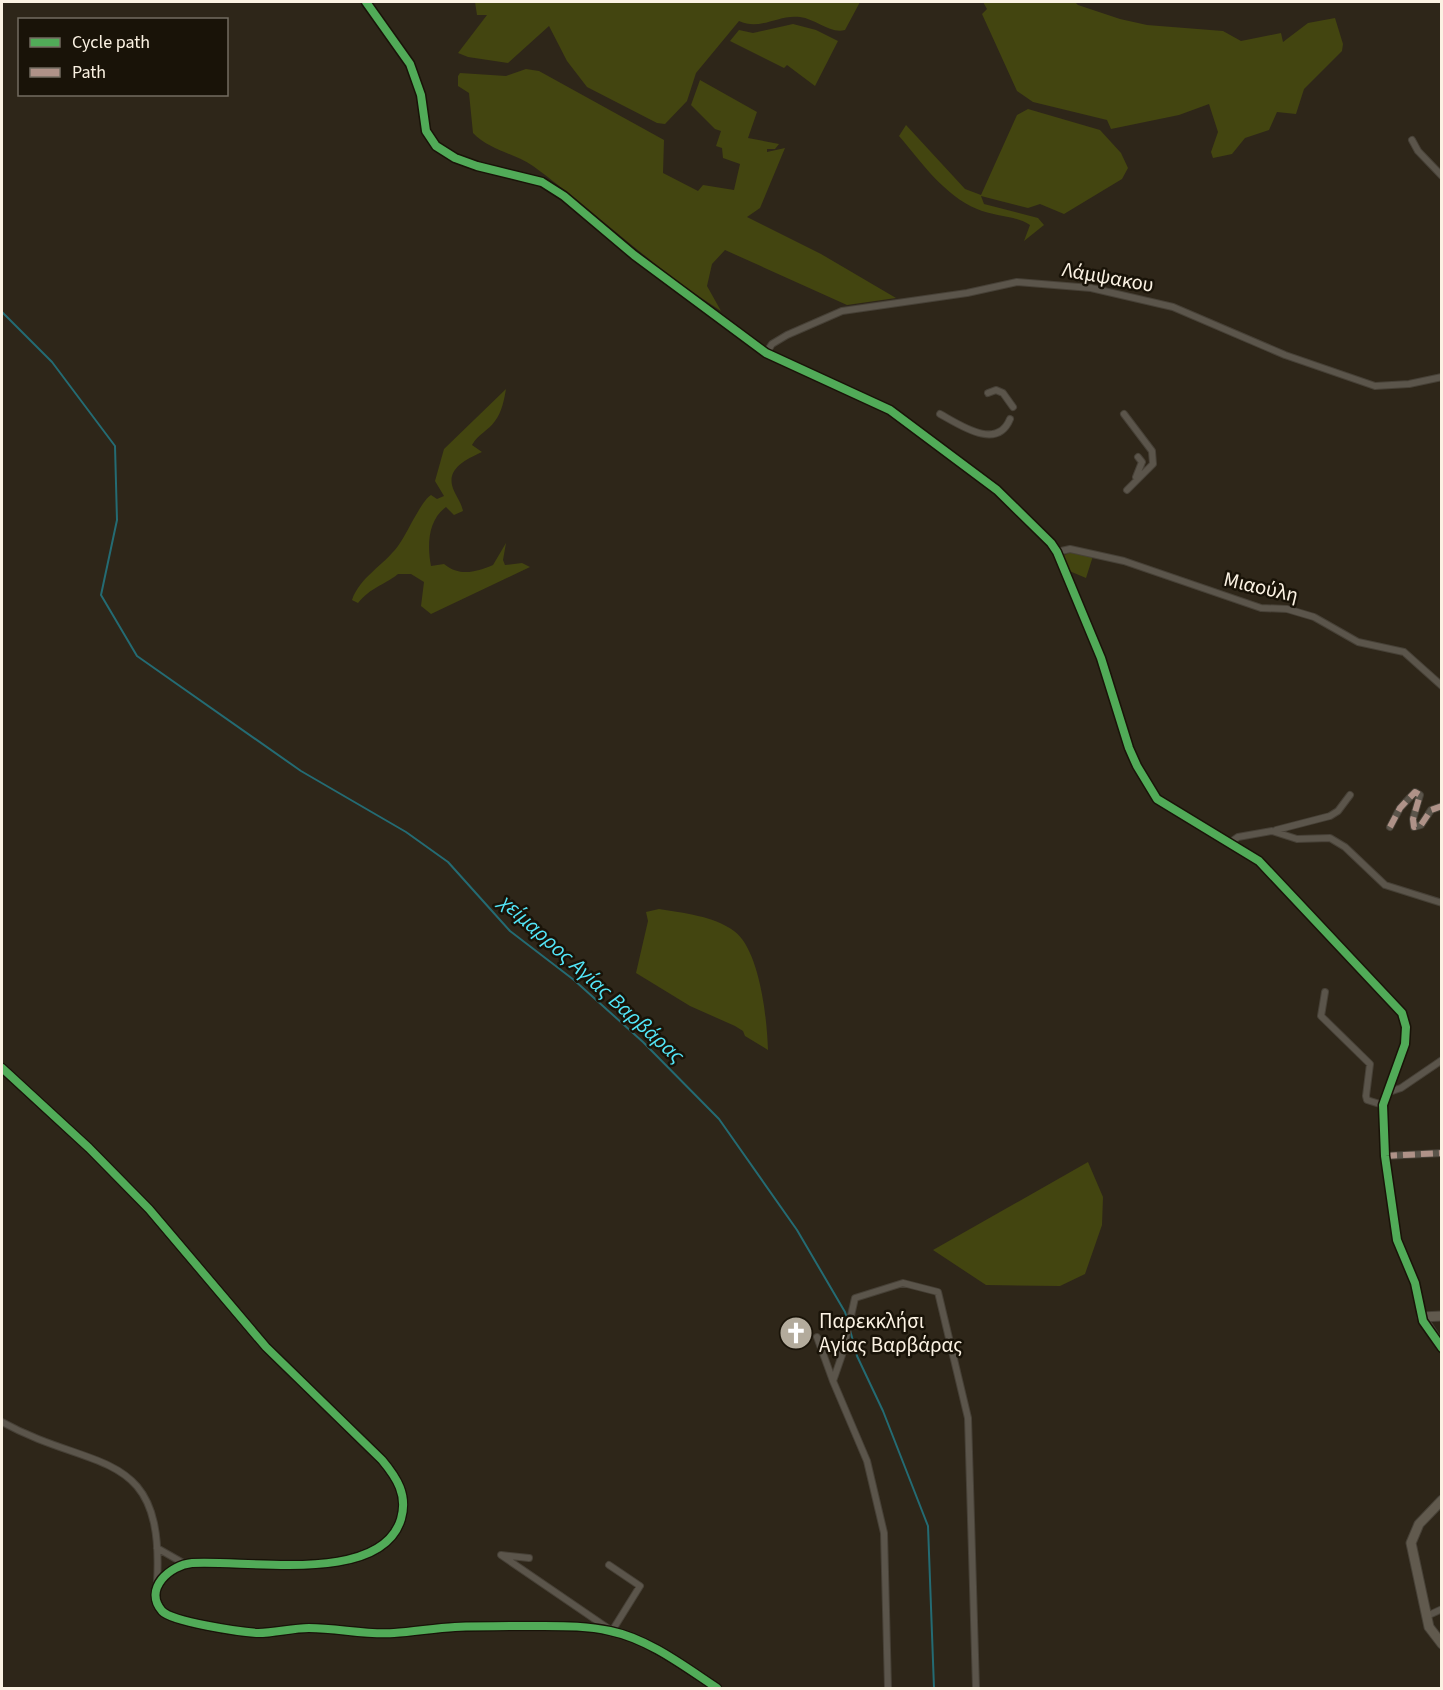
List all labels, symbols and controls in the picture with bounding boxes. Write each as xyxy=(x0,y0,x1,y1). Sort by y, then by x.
legend xyxy=(18,18,228,96)
text: Cycle path xyxy=(72,30,150,55)
text: Path xyxy=(72,60,106,85)
street label: Λάμψακου xyxy=(1060,254,1156,300)
street label: Μιαούλη xyxy=(1221,564,1301,610)
water label: χείμαρρος Αγίας Βαρβάρας xyxy=(491,886,692,1071)
place label: Παρεκκλήσι Αγίας Βαρβάρας xyxy=(819,1306,962,1360)
church icon: Παρεκκλήσι Αγίας Βαρβάρας xyxy=(778,1315,814,1351)

